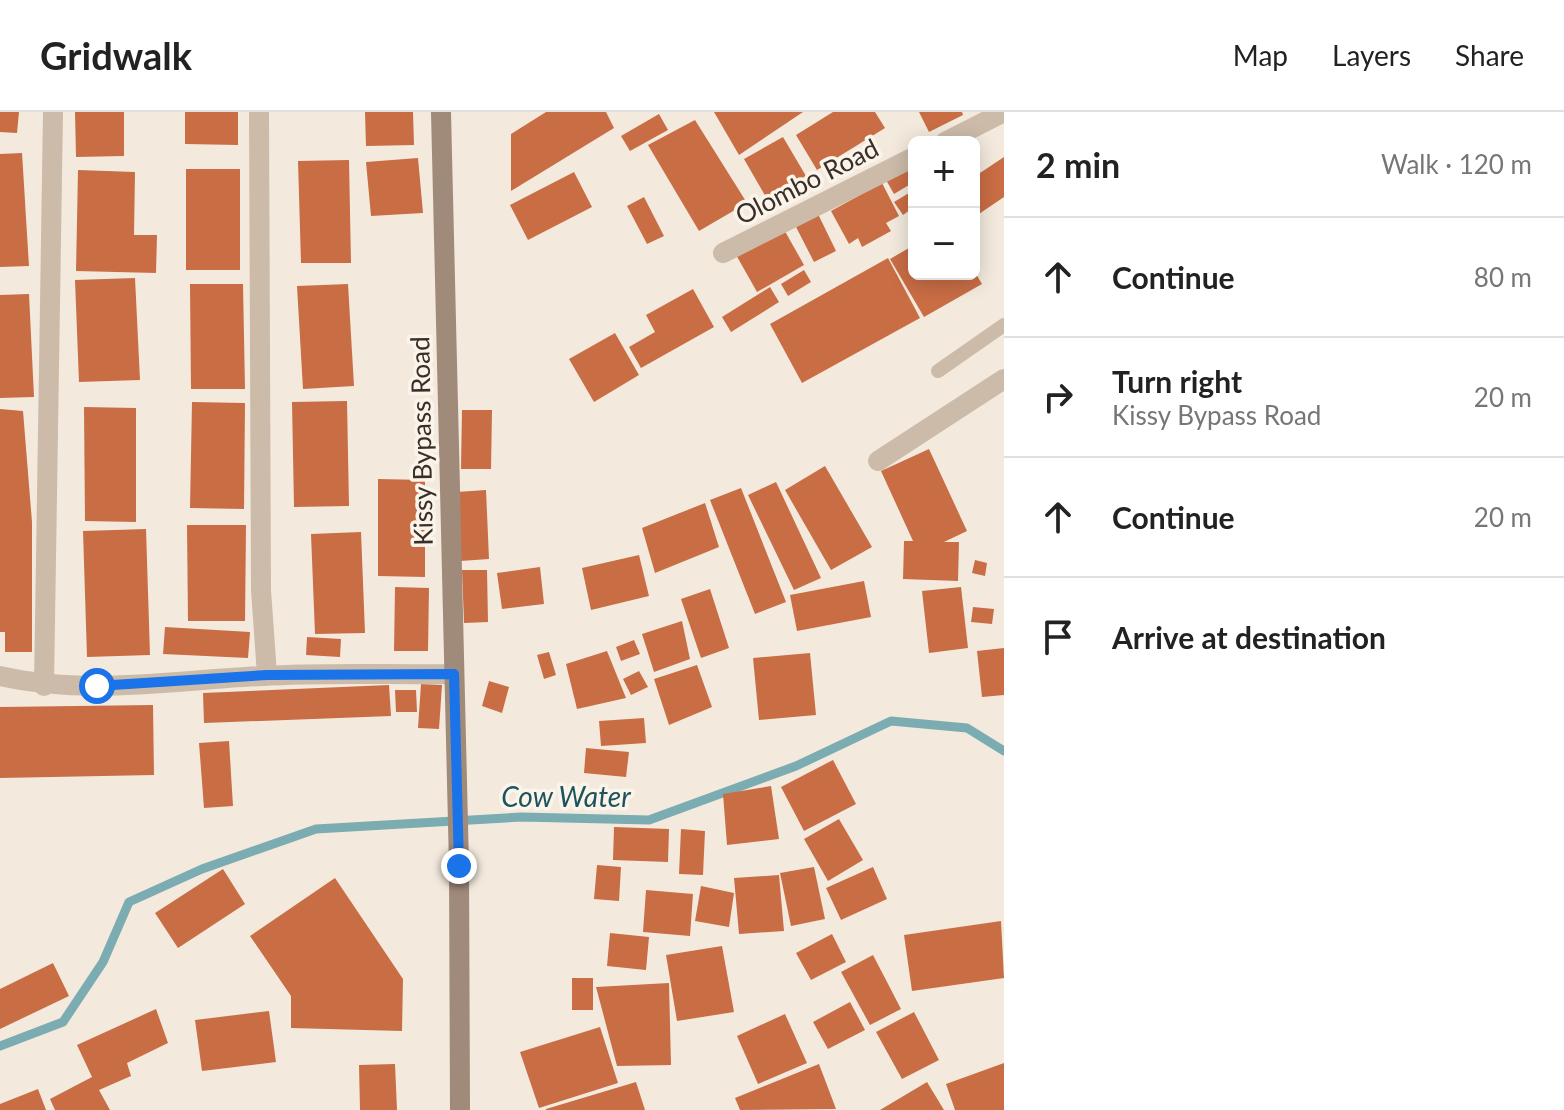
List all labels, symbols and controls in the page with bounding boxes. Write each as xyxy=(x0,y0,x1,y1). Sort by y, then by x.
text: Gridwalk xyxy=(40,32,192,78)
text: Map xyxy=(1233,38,1288,72)
text: Layers xyxy=(1332,38,1411,72)
text: Share xyxy=(1455,38,1524,72)
street label: Olombo Road xyxy=(730,131,884,231)
map controls xyxy=(908,136,980,280)
button: + xyxy=(908,136,980,208)
text: 2 min xyxy=(1036,144,1120,185)
text: Walk · 120 m xyxy=(1381,148,1532,180)
button: − xyxy=(908,208,980,280)
icon: ahead xyxy=(1036,255,1080,299)
text: Continue xyxy=(1112,259,1235,295)
text: 80 m xyxy=(1474,261,1532,293)
street label: Kissy Bypass Road xyxy=(403,336,439,546)
text: Turn right xyxy=(1112,363,1242,399)
icon: right xyxy=(1036,375,1080,419)
text: 20 m xyxy=(1474,381,1532,413)
text: Kissy Bypass Road xyxy=(1112,399,1321,431)
icon: ahead xyxy=(1036,495,1080,539)
text: Continue xyxy=(1112,499,1235,535)
text: 20 m xyxy=(1474,501,1532,533)
icon: arrive xyxy=(1036,615,1080,659)
text: Arrive at destination xyxy=(1112,619,1386,655)
route start xyxy=(79,668,115,704)
water label: Cow Water xyxy=(501,779,631,813)
route end xyxy=(441,848,477,884)

